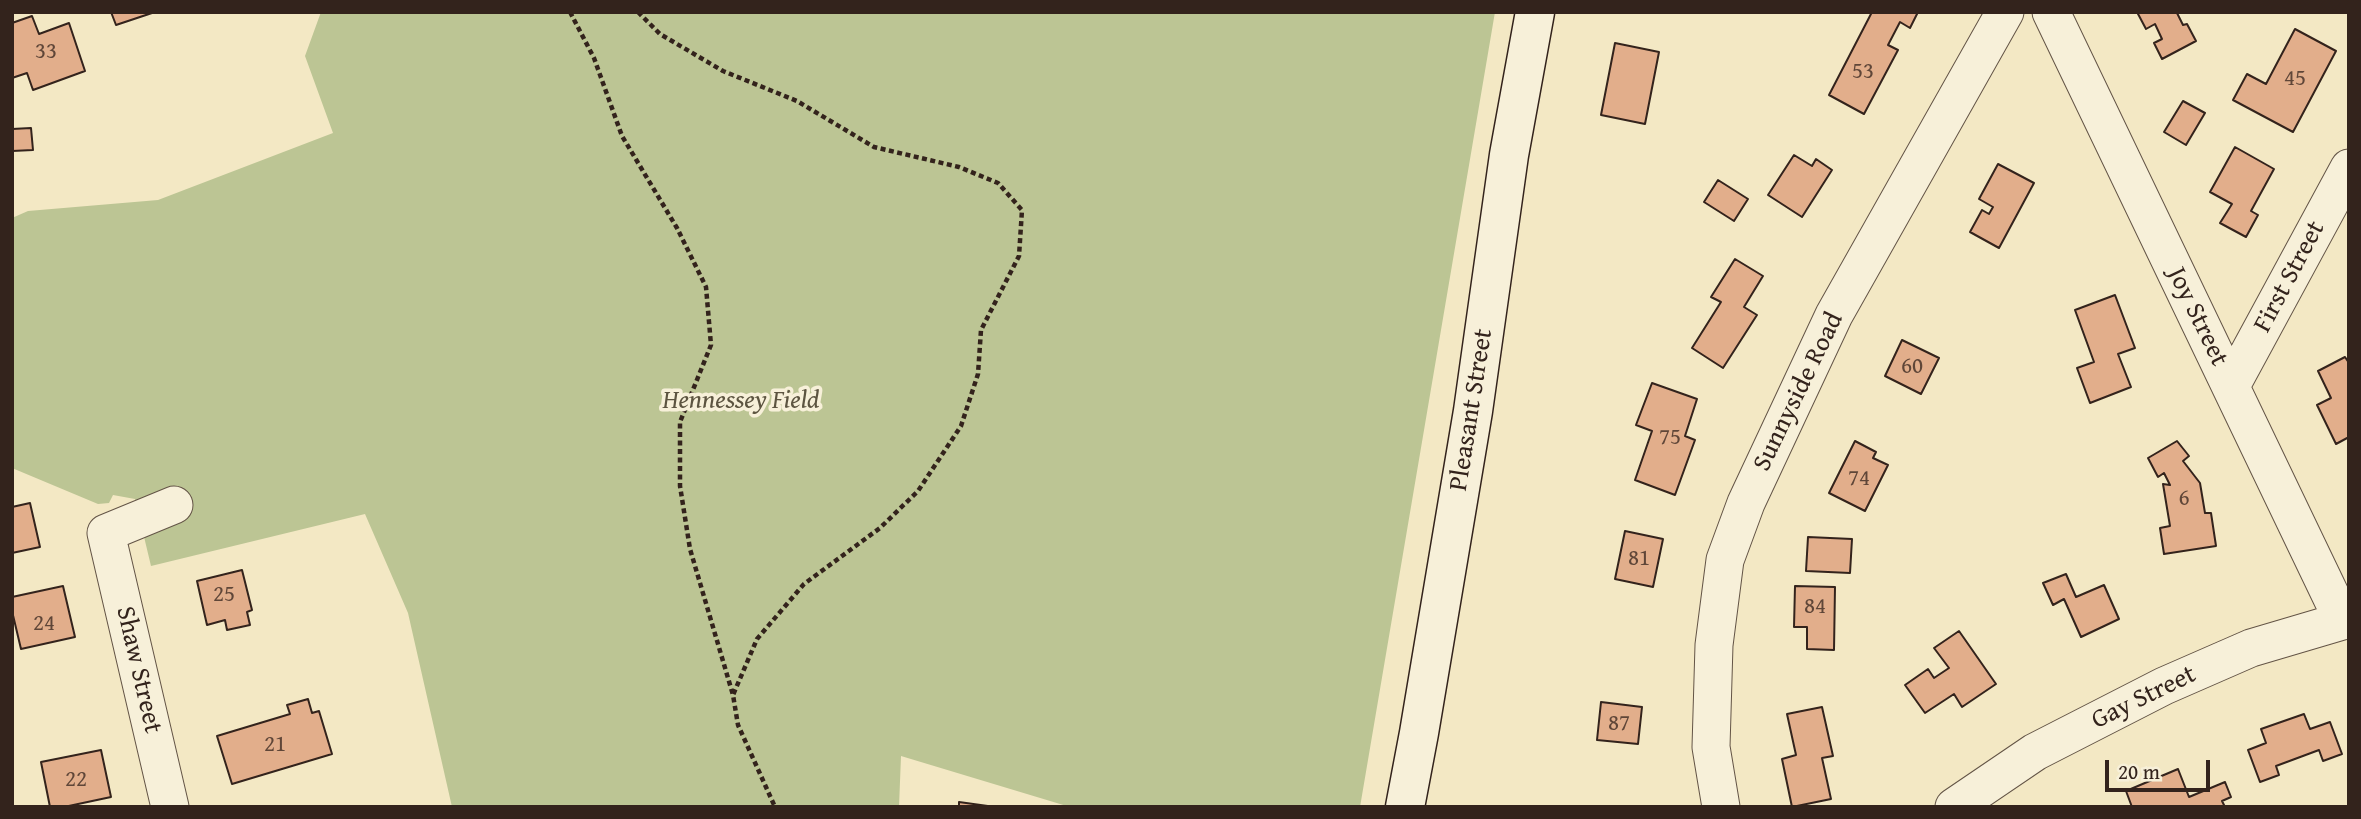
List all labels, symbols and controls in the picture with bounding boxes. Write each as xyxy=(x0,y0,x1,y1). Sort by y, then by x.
house number: 33 xyxy=(35,38,57,66)
house number: 53 xyxy=(1852,58,1874,86)
house number: 45 xyxy=(2284,65,2306,93)
street label: First Street xyxy=(2248,216,2332,338)
street label: Joy Street xyxy=(2160,263,2234,371)
street label: Sunnyside Road xyxy=(1747,308,1851,476)
street label: Pleasant Street xyxy=(1444,327,1500,493)
house number: 60 xyxy=(1901,353,1923,381)
park label: Hennessey Field xyxy=(662,385,820,417)
house number: 75 xyxy=(1659,424,1681,452)
house number: 74 xyxy=(1848,465,1870,493)
house number: 6 xyxy=(2178,485,2190,513)
house number: 81 xyxy=(1628,545,1650,573)
house number: 25 xyxy=(213,581,235,609)
house number: 84 xyxy=(1804,593,1826,621)
street label: Shaw Street xyxy=(108,604,168,736)
house number: 24 xyxy=(33,610,55,638)
street label: Gay Street xyxy=(2087,659,2201,737)
house number: 87 xyxy=(1608,710,1630,738)
house number: 21 xyxy=(264,731,286,759)
scale bar xyxy=(2109,746,2214,790)
text: 20 m xyxy=(2118,756,2160,787)
house number: 22 xyxy=(65,766,87,794)

